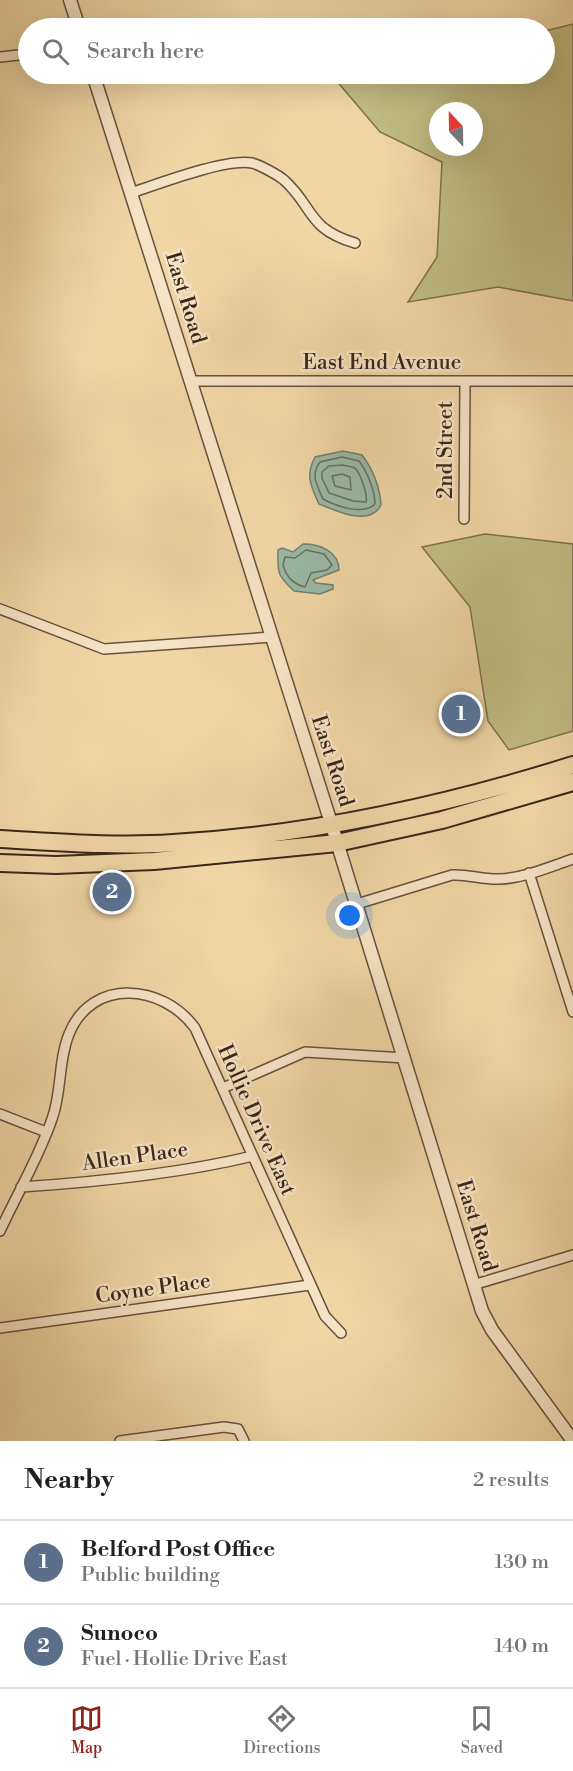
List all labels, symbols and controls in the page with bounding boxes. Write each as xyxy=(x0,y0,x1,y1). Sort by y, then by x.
search box xyxy=(18,18,555,84)
icon: search xyxy=(39,35,72,68)
text: Search here xyxy=(87,38,204,65)
north arrow xyxy=(429,102,483,156)
street label: East Road xyxy=(159,249,211,347)
street label: East End Avenue xyxy=(303,350,461,376)
street label: 2nd Street xyxy=(433,401,459,499)
pin: 1 xyxy=(442,692,480,736)
street label: East Road xyxy=(305,712,359,810)
pin: 2 xyxy=(92,870,132,914)
your location xyxy=(335,901,364,930)
street label: Hollie Drive East xyxy=(211,1040,301,1200)
street label: Allen Place xyxy=(79,1137,190,1177)
street label: East Road xyxy=(450,1177,502,1275)
street label: Coyne Place xyxy=(94,1268,212,1310)
text: Nearby xyxy=(24,1464,114,1496)
text: 2 results xyxy=(473,1468,549,1493)
text: Belford Post Office xyxy=(81,1536,275,1563)
text: 1 xyxy=(39,1550,48,1575)
text: 130 m xyxy=(494,1550,549,1575)
text: Public building xyxy=(81,1563,220,1588)
text: Sunoco xyxy=(81,1620,158,1647)
text: 2 xyxy=(37,1634,50,1659)
text: 140 m xyxy=(494,1634,549,1659)
text: Fuel · Hollie Drive East xyxy=(81,1647,288,1672)
tab: Map xyxy=(70,1702,103,1758)
tab: Directions xyxy=(243,1702,321,1758)
tab: Saved xyxy=(461,1702,503,1758)

